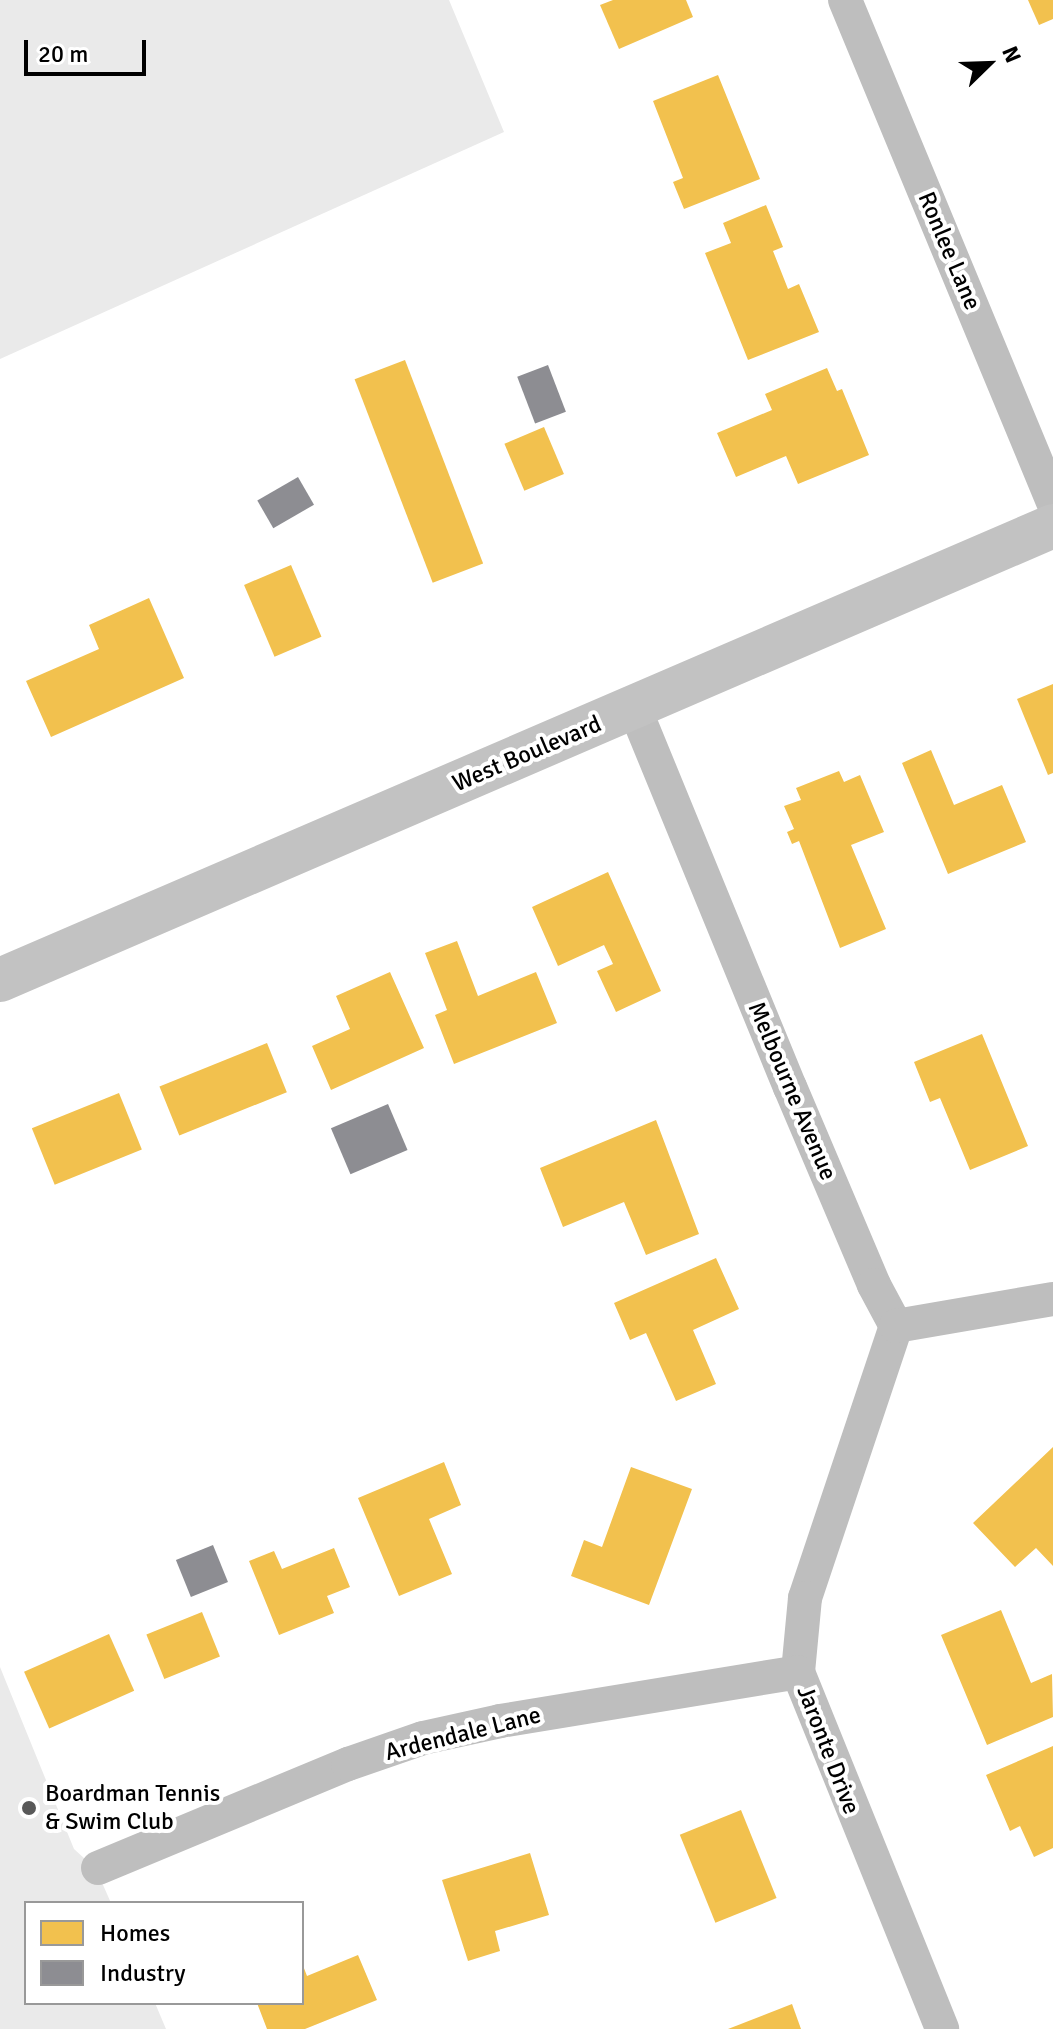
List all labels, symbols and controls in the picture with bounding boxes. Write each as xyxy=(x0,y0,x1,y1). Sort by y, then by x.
scale bar xyxy=(28,24,150,74)
north arrow xyxy=(949,24,1029,104)
text: 20 m xyxy=(38,39,88,69)
text: N xyxy=(996,42,1027,67)
street label: Ronlee Lane xyxy=(911,188,987,314)
street label: West Boulevard xyxy=(448,710,606,798)
street label: Melbourne Avenue xyxy=(741,997,843,1185)
street label: Jaronte Drive xyxy=(790,1682,866,1818)
street label: Ardendale Lane xyxy=(382,1701,544,1767)
place label: Boardman Tennis & Swim Club xyxy=(45,1780,220,1836)
marker: Boardman Tennis & Swim Club xyxy=(20,1799,38,1817)
legend xyxy=(24,1901,304,2005)
text: Homes xyxy=(100,1918,170,1948)
text: Industry xyxy=(100,1958,186,1988)

